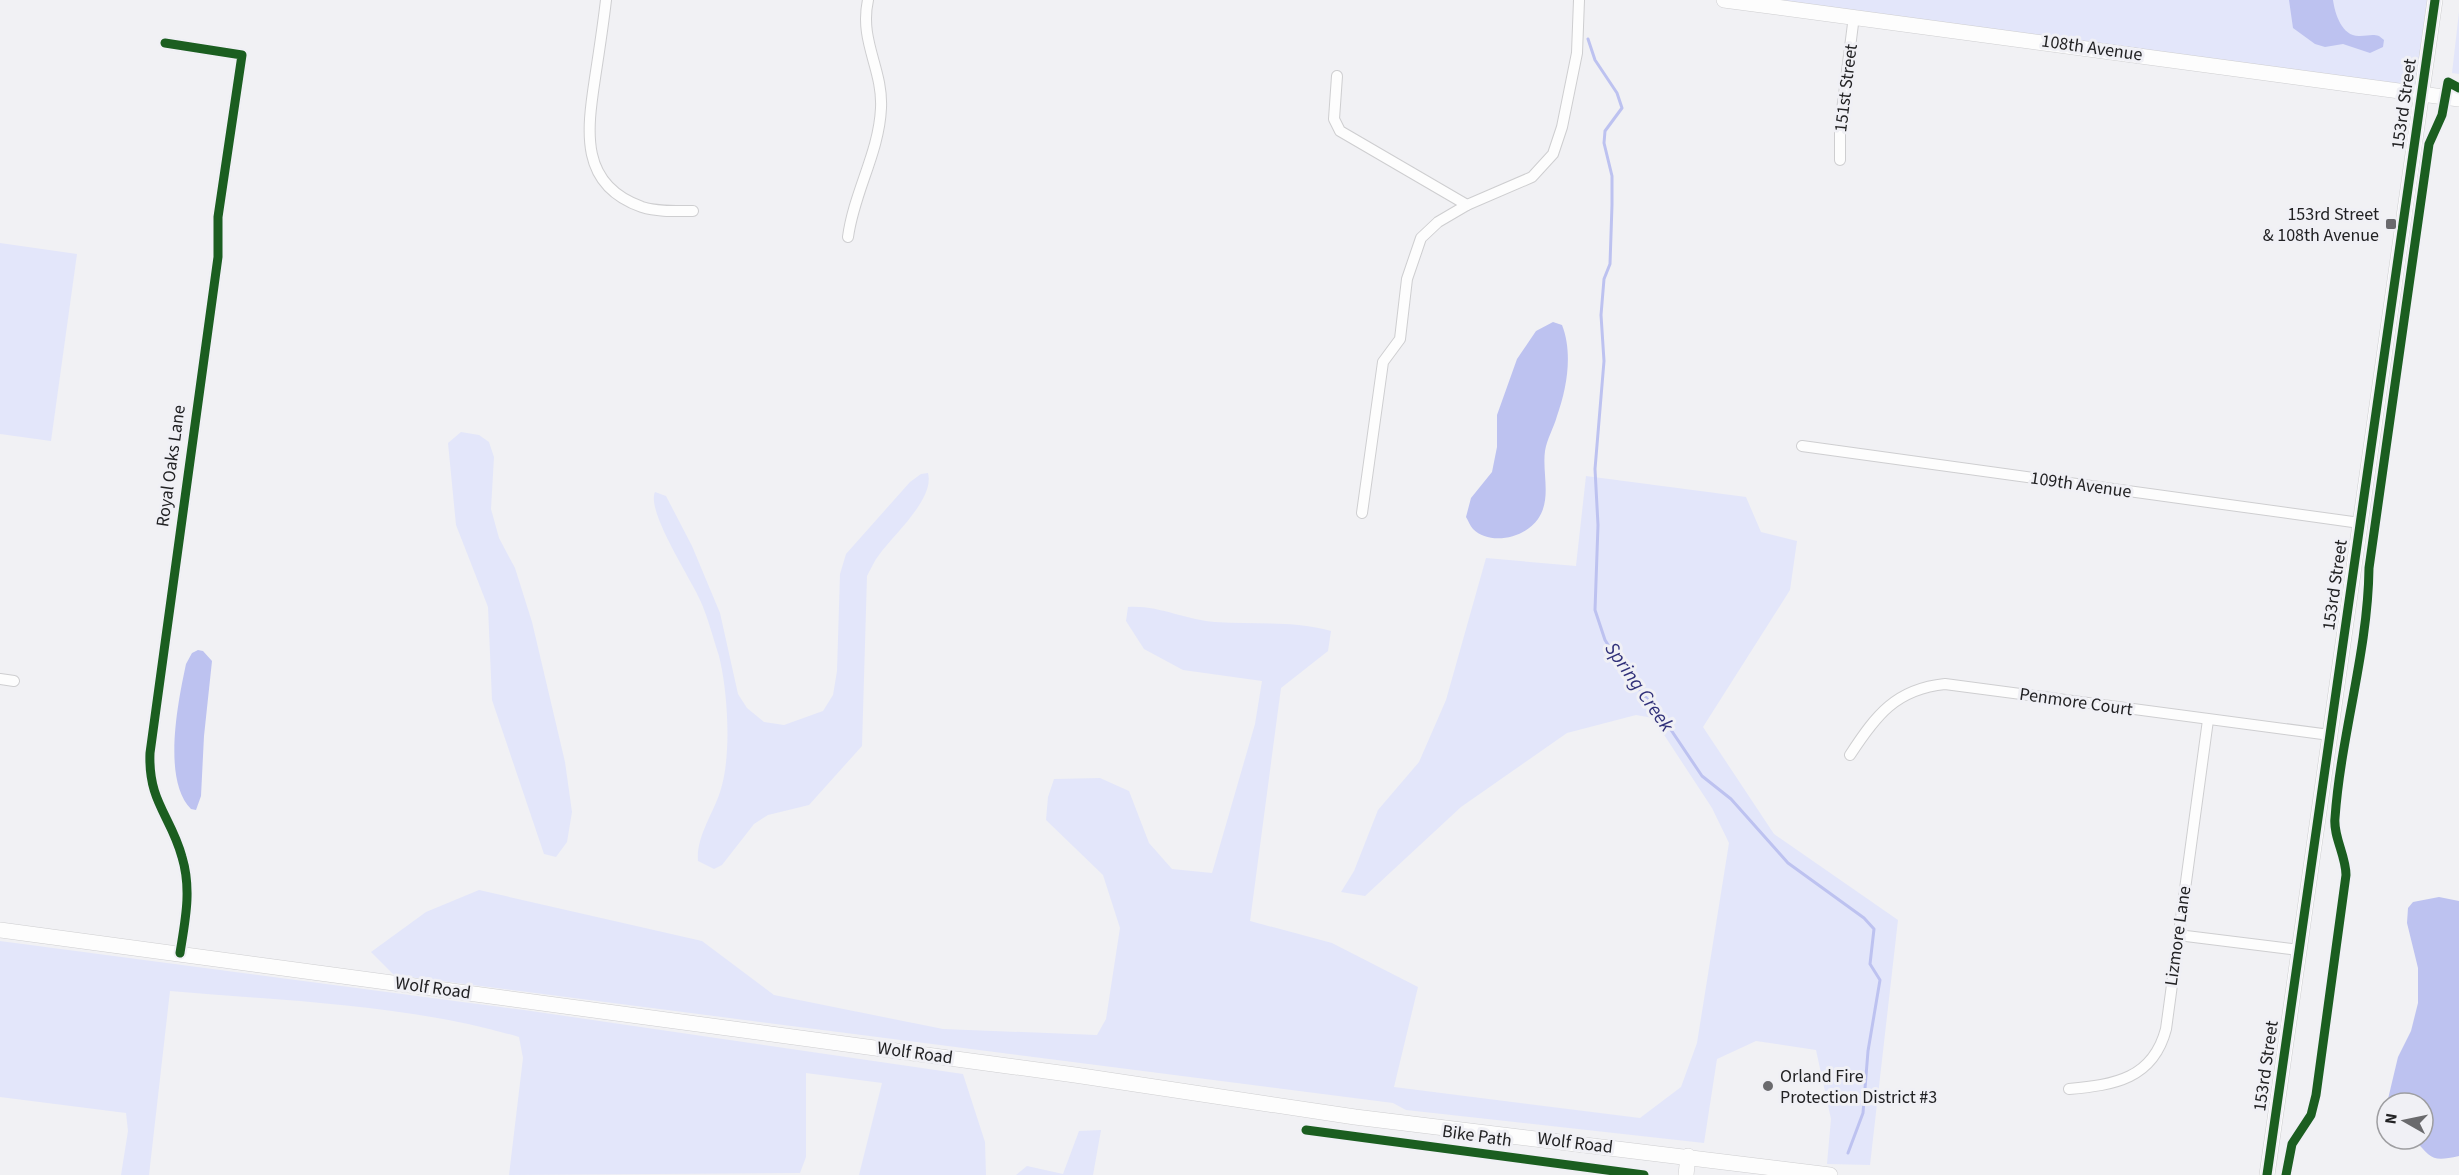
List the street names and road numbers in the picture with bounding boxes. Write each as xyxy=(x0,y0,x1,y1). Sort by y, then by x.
street label: 108th Avenue xyxy=(2040,29,2144,67)
street label: 151st Street xyxy=(1828,42,1864,134)
street label: 153rd Street xyxy=(2385,57,2423,151)
street label: Royal Oaks Lane xyxy=(150,403,192,529)
street label: 109th Avenue xyxy=(2029,466,2133,504)
street label: 153rd Street xyxy=(2316,538,2354,632)
street label: Penmore Court xyxy=(2018,682,2134,722)
street label: Lizmore Lane xyxy=(2159,884,2197,988)
street label: Wolf Road xyxy=(394,970,472,1006)
street label: 153rd Street xyxy=(2247,1019,2285,1113)
street label: Wolf Road xyxy=(876,1035,954,1071)
street label: Bike Path xyxy=(1440,1119,1514,1153)
street label: Wolf Road xyxy=(1536,1126,1614,1160)

